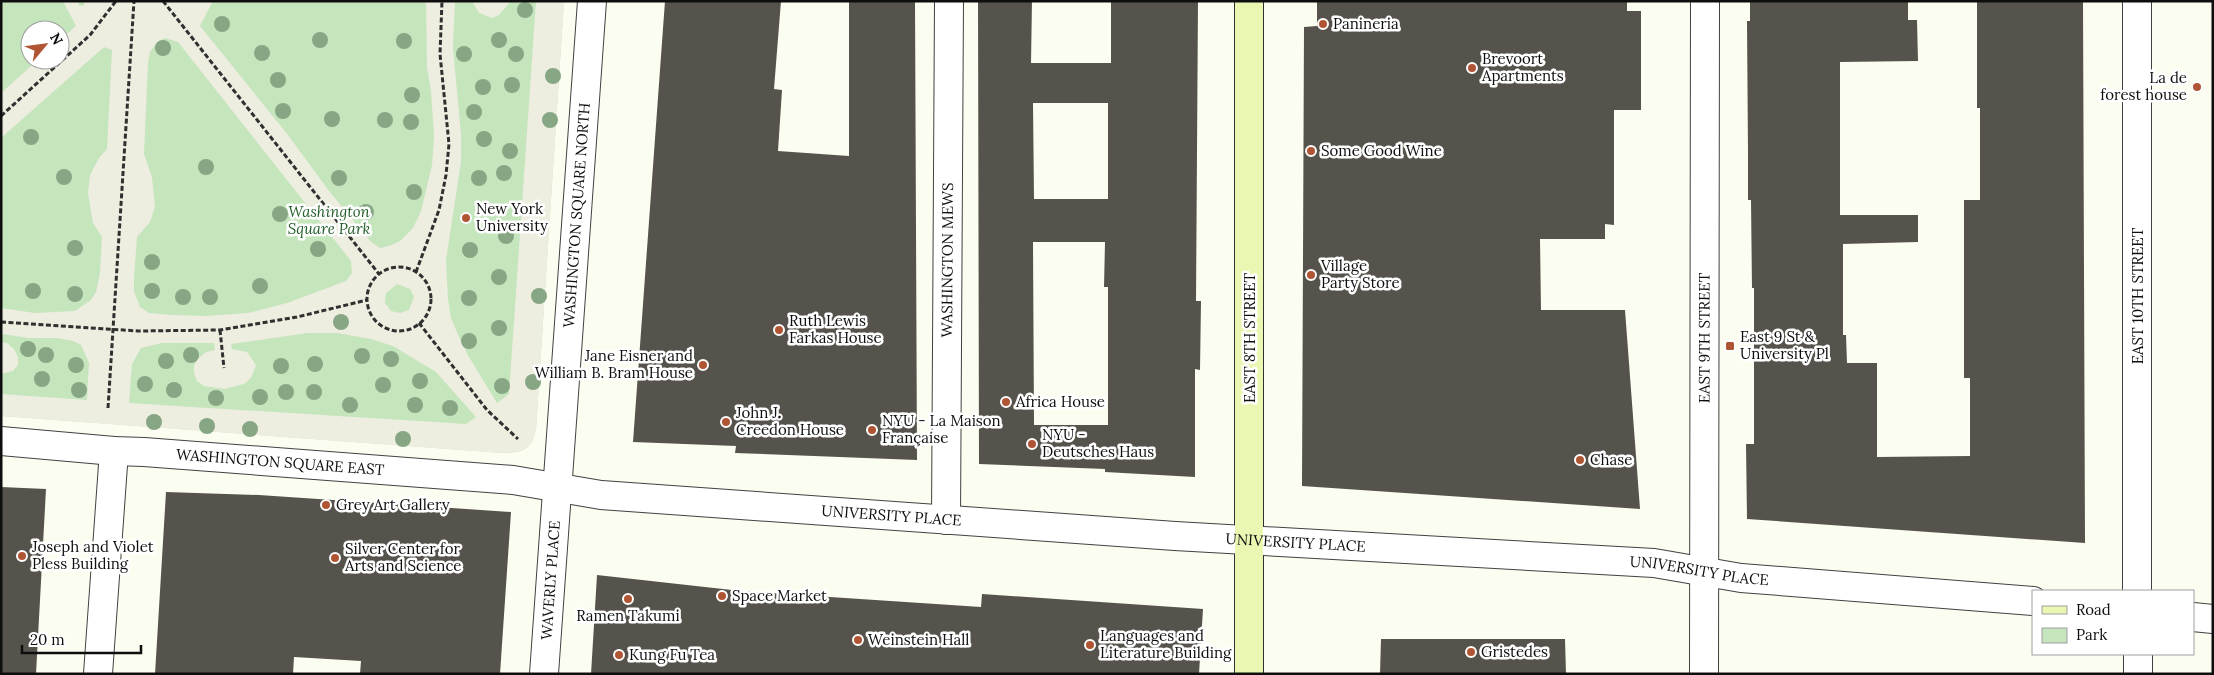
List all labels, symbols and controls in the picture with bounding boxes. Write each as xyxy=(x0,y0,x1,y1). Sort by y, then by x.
place label: Panineria xyxy=(1333,14,1399,33)
marker: Panineria xyxy=(1317,18,1329,30)
north arrow xyxy=(20,20,70,70)
text: N xyxy=(46,30,67,48)
place label: Brevoort Apartments xyxy=(1481,49,1564,85)
marker: Brevoort Apartments xyxy=(1466,62,1478,74)
place label: La de forest house xyxy=(2100,68,2187,104)
marker: La de forest house xyxy=(2191,81,2203,93)
street label: WASHINGTON SQUARE NORTH xyxy=(559,102,594,328)
place label: Some Good Wine xyxy=(1321,141,1442,160)
marker: Some Good Wine xyxy=(1305,145,1317,157)
street label: WASHINGTON MEWS xyxy=(937,182,957,338)
place label: New York University xyxy=(476,199,548,235)
park label: Washington Square Park xyxy=(288,202,371,238)
marker: New York University xyxy=(460,212,472,224)
street label: EAST 10TH STREET xyxy=(2128,227,2147,364)
place label: Village Party Store xyxy=(1320,256,1400,292)
marker: Village Party Store xyxy=(1305,269,1317,281)
street label: EAST 8TH STREET xyxy=(1240,272,1259,403)
street label: EAST 9TH STREET xyxy=(1694,272,1714,403)
place label: Ruth Lewis Farkas House xyxy=(789,311,882,347)
marker: Ruth Lewis Farkas House xyxy=(773,324,785,336)
place label: East 9 St & University Pl xyxy=(1740,327,1829,363)
marker: East 9 St & University Pl xyxy=(1724,340,1736,352)
place label: Jane Eisner and William B. Bram House xyxy=(535,346,693,382)
marker: Jane Eisner and William B. Bram House xyxy=(697,359,709,371)
place label: Africa House xyxy=(1015,392,1105,411)
marker: Africa House xyxy=(1000,396,1012,408)
place label: John J. Creedon House xyxy=(735,403,844,439)
place label: NYU - La Maison Française xyxy=(882,411,1001,447)
marker: John J. Creedon House xyxy=(720,416,732,428)
marker: NYU - La Maison Française xyxy=(866,424,878,436)
place label: NYU - Deutsches Haus xyxy=(1042,425,1154,461)
marker: NYU - Deutsches Haus xyxy=(1026,438,1038,450)
street label: WASHINGTON SQUARE EAST xyxy=(175,444,385,479)
place label: Chase xyxy=(1590,450,1632,469)
marker: Chase xyxy=(1574,454,1586,466)
place label: Grey Art Gallery xyxy=(336,495,450,514)
marker: Grey Art Gallery xyxy=(320,499,332,511)
street label: UNIVERSITY PLACE xyxy=(821,501,962,530)
street label: WAVERLY PLACE xyxy=(536,520,564,641)
street label: UNIVERSITY PLACE xyxy=(1225,529,1366,556)
place label: Joseph and Violet Pless Building xyxy=(31,537,154,573)
place label: Silver Center for Arts and Science xyxy=(344,539,461,575)
marker: Joseph and Violet Pless Building xyxy=(16,550,28,562)
marker: Silver Center for Arts and Science xyxy=(329,552,341,564)
street label: UNIVERSITY PLACE xyxy=(1629,552,1770,589)
place label: Space Market xyxy=(732,586,827,605)
marker: Space Market xyxy=(716,590,728,602)
legend xyxy=(2032,590,2194,655)
marker: Ramen Takumi xyxy=(622,593,634,605)
text: Road xyxy=(2076,600,2111,619)
place label: Ramen Takumi xyxy=(576,606,680,625)
scale bar xyxy=(22,622,141,654)
text: Park xyxy=(2076,625,2107,644)
place label: Languages and Literature Building xyxy=(1100,626,1232,662)
text: 20 m xyxy=(30,630,65,649)
place label: Weinstein Hall xyxy=(868,630,969,649)
marker: Weinstein Hall xyxy=(852,634,864,646)
marker: Languages and Literature Building xyxy=(1084,639,1096,651)
place label: Gristedes xyxy=(1481,642,1548,661)
place label: Kung Fu Tea xyxy=(629,645,715,664)
marker: Gristedes xyxy=(1465,646,1477,658)
marker: Kung Fu Tea xyxy=(613,649,625,661)

